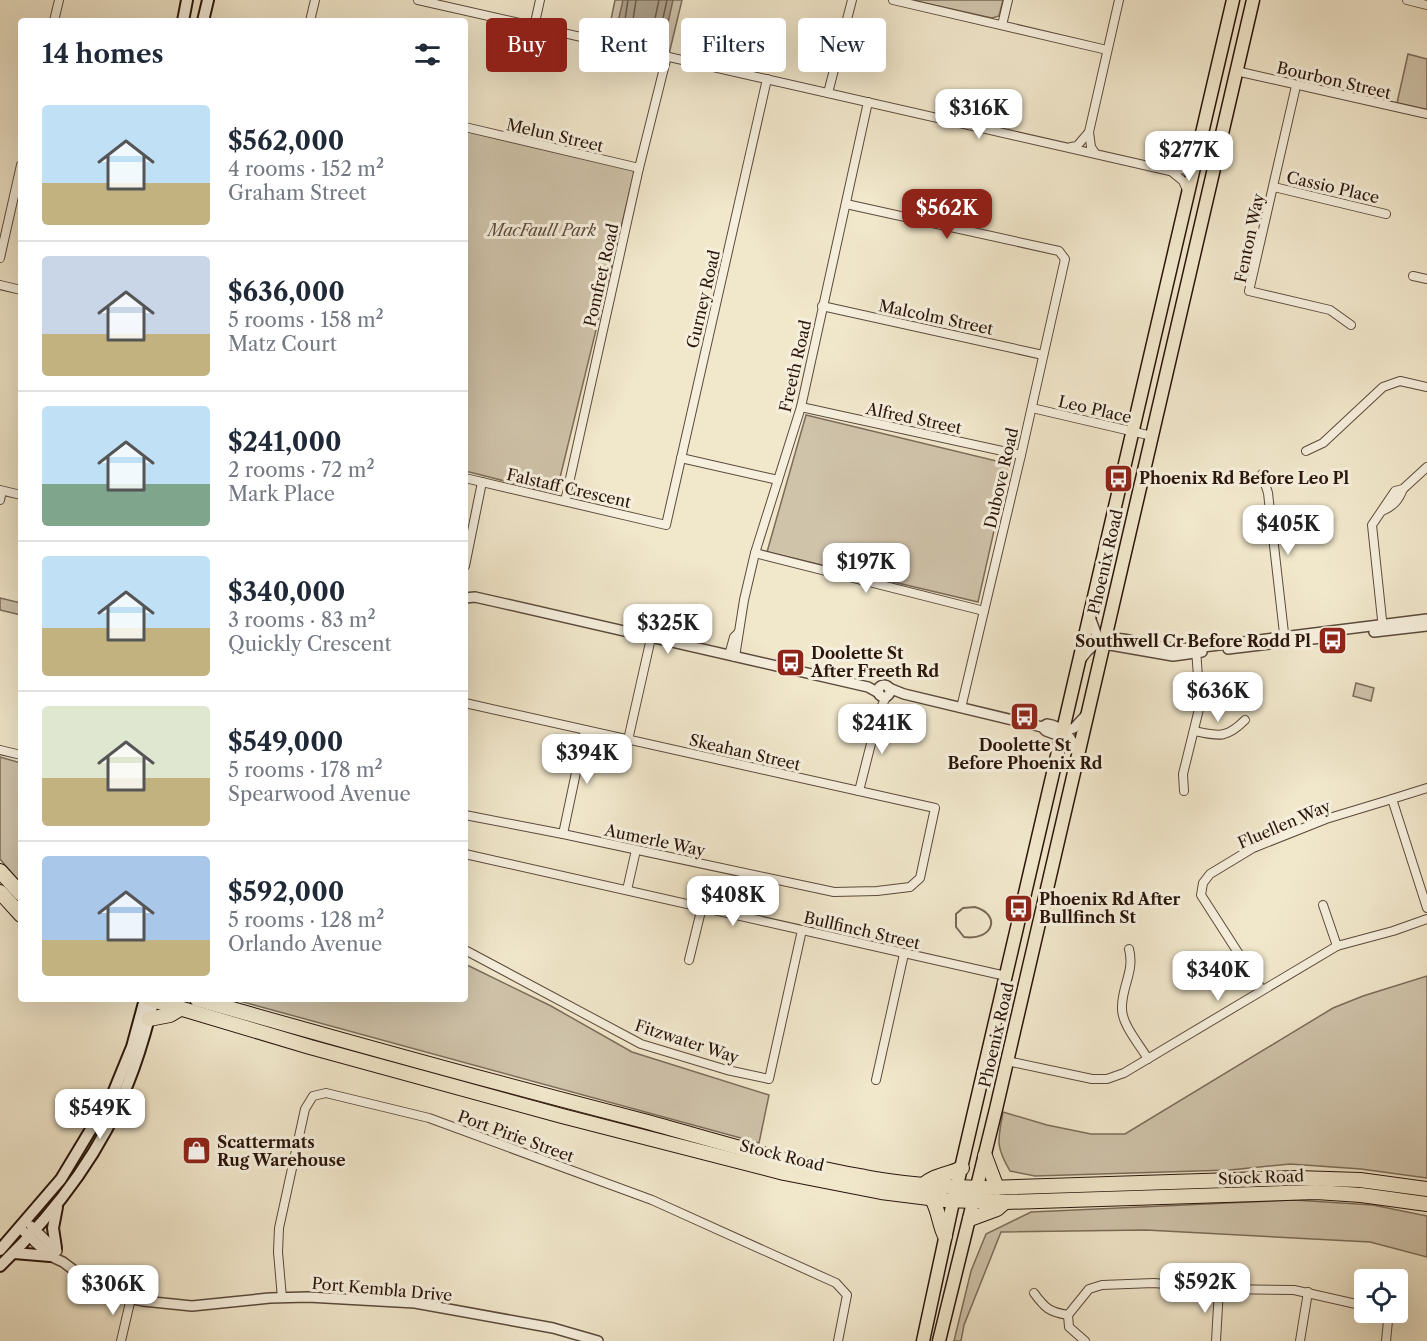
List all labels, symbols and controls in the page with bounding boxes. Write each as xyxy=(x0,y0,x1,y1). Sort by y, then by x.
chip: Buy xyxy=(486,18,567,72)
chip: Rent xyxy=(579,18,669,72)
chip: Filters xyxy=(681,18,786,72)
chip: New xyxy=(798,18,886,72)
text: 14 homes xyxy=(42,38,164,70)
icon: filters xyxy=(411,38,444,71)
street label: Bourbon Street xyxy=(1275,57,1393,103)
pin: $316K xyxy=(937,89,1021,140)
text: $316K xyxy=(949,96,1009,120)
street label: Melun Street xyxy=(505,114,606,156)
text: $562,000 xyxy=(228,125,344,157)
icon: home xyxy=(90,129,162,201)
pin: $277K xyxy=(1147,131,1231,182)
text: $277K xyxy=(1159,138,1219,162)
text: 4 rooms · 152 m² xyxy=(228,157,384,181)
street label: Cassio Place xyxy=(1285,167,1381,207)
text: Graham Street xyxy=(228,181,367,205)
pin: $562K xyxy=(905,189,989,240)
street label: Fenton Way xyxy=(1230,190,1268,285)
text: $562K xyxy=(916,196,978,220)
park label: MacFaull Park xyxy=(486,220,597,240)
street label: Pomfret Road xyxy=(579,221,623,329)
street label: Gurney Road xyxy=(682,248,724,350)
text: $636,000 xyxy=(228,276,345,308)
icon: home xyxy=(90,280,162,352)
street label: Malcolm Street xyxy=(877,295,995,339)
text: 5 rooms · 158 m² xyxy=(228,308,384,332)
street label: Freeth Road xyxy=(775,318,815,414)
text: Matz Court xyxy=(228,332,337,356)
street label: Leo Place xyxy=(1056,391,1134,427)
street label: Alfred Street xyxy=(863,398,964,438)
street label: Dubove Road xyxy=(980,425,1022,530)
text: $241,000 xyxy=(228,426,342,458)
icon: home xyxy=(90,430,162,502)
text: 2 rooms · 72 m² xyxy=(228,458,375,482)
bus stop icon: Phoenix Rd Before Leo Pl xyxy=(1102,462,1134,494)
street label: Falstaff Crescent xyxy=(505,464,633,512)
place label: Phoenix Rd Before Leo Pl xyxy=(1139,468,1350,488)
text: Mark Place xyxy=(228,482,335,506)
pin: $405K xyxy=(1246,505,1330,556)
street label: Phoenix Road xyxy=(1083,507,1127,616)
text: $405K xyxy=(1257,512,1319,536)
pin: $197K xyxy=(824,543,908,594)
text: $197K xyxy=(837,550,895,574)
text: $340,000 xyxy=(228,576,345,608)
icon: home xyxy=(90,580,162,652)
pin: $325K xyxy=(626,604,710,655)
text: 3 rooms · 83 m² xyxy=(228,608,376,632)
text: $325K xyxy=(637,611,699,635)
bus stop icon: Southwell Cr Before Rodd Pl xyxy=(1316,625,1348,657)
place label: Southwell Cr Before Rodd Pl xyxy=(1075,631,1311,651)
text: Quickly Crescent xyxy=(228,632,392,656)
place label: Doolette St After Freeth Rd xyxy=(810,643,939,681)
bus stop icon: Doolette St After Freeth Rd xyxy=(774,646,806,678)
pin: $636K xyxy=(1176,672,1260,723)
text: $636K xyxy=(1187,679,1249,703)
bus stop icon: Doolette St Before Phoenix Rd xyxy=(1009,701,1041,733)
pin: $241K xyxy=(840,704,924,755)
text: $241K xyxy=(852,711,912,735)
text: $549,000 xyxy=(228,726,343,758)
street label: Skeahan Street xyxy=(687,729,803,775)
icon: home xyxy=(90,730,162,802)
pin: $394K xyxy=(545,734,629,785)
place label: Doolette St Before Phoenix Rd xyxy=(948,735,1103,773)
text: $394K xyxy=(556,741,618,765)
text: 5 rooms · 178 m² xyxy=(228,758,383,782)
text: Spearwood Avenue xyxy=(228,782,411,806)
street label: Fluellen Way xyxy=(1234,795,1335,853)
street label: Aumerle Way xyxy=(602,819,708,861)
text: $592,000 xyxy=(228,876,344,908)
pin: $408K xyxy=(691,876,775,927)
icon: home xyxy=(90,880,162,952)
text: $408K xyxy=(701,883,765,907)
place label: Phoenix Rd After Bullfinch St xyxy=(1039,889,1181,927)
bus stop icon: Phoenix Rd After Bullfinch St xyxy=(1002,892,1034,924)
street label: Bullfinch Street xyxy=(802,907,922,953)
text: 5 rooms · 128 m² xyxy=(228,908,384,932)
text: Orlando Avenue xyxy=(228,932,382,956)
pin: $340K xyxy=(1176,951,1260,1002)
text: $340K xyxy=(1186,958,1250,982)
street label: Phoenix Road xyxy=(974,980,1018,1089)
street label: Fitzwater Way xyxy=(632,1015,743,1068)
pin: $549K xyxy=(58,1089,142,1140)
text: $549K xyxy=(69,1096,131,1120)
street label: Port Pirie Street xyxy=(455,1106,577,1166)
place label: Scattermats Rug Warehouse xyxy=(217,1132,346,1170)
shop icon: Scattermats Rug Warehouse xyxy=(180,1135,212,1167)
street label: Stock Road xyxy=(738,1135,826,1175)
street label: Stock Road xyxy=(1218,1165,1305,1188)
pin: $592K xyxy=(1163,1263,1247,1314)
pin: $306K xyxy=(71,1265,155,1316)
map controls xyxy=(1354,1269,1408,1323)
button: locate xyxy=(1354,1269,1408,1323)
text: $592K xyxy=(1174,1270,1236,1294)
text: $306K xyxy=(81,1272,145,1296)
street label: Port Kembla Drive xyxy=(311,1273,453,1305)

